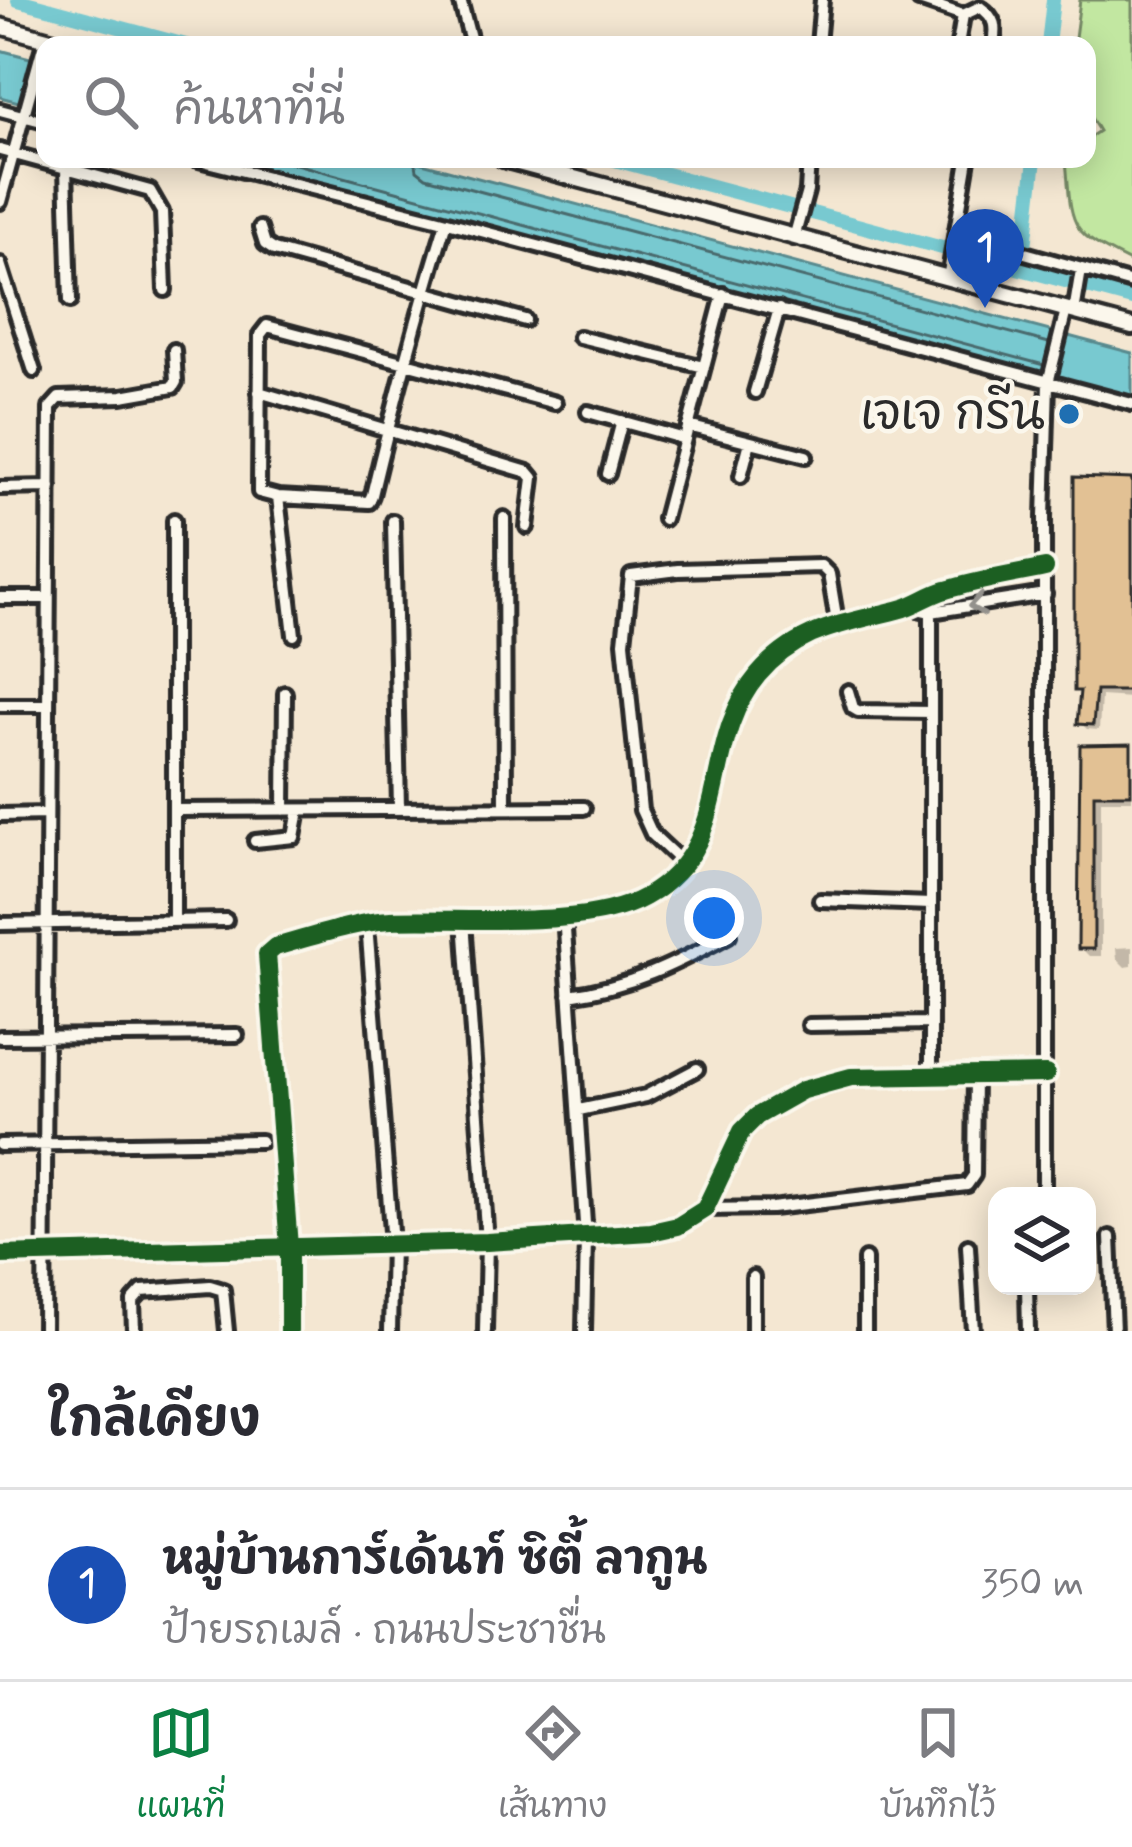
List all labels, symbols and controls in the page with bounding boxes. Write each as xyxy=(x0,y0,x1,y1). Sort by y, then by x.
search box xyxy=(36,36,1096,168)
icon: search xyxy=(78,69,144,135)
text: ค้นหาที่นี่ xyxy=(174,82,345,141)
pin: 1 xyxy=(946,209,1024,308)
place label: เจเจ กรีน xyxy=(860,383,1045,446)
marker: เจเจ กรีน xyxy=(1056,401,1082,427)
one-way arrow xyxy=(967,592,987,617)
your location xyxy=(684,888,744,948)
map controls xyxy=(988,1187,1096,1295)
button: layers xyxy=(988,1187,1096,1295)
text: ใกล้เคียง xyxy=(48,1388,260,1454)
text: หมู่บ้านการ์เด้นท์ ซิตี้ ลากูน xyxy=(162,1531,708,1590)
text: 1 xyxy=(78,1559,96,1610)
text: 350 m xyxy=(981,1559,1084,1610)
text: ป้ายรถเมล์ · ถนนประชาชื่น xyxy=(162,1607,606,1658)
tab: แผนที่ xyxy=(136,1700,225,1830)
tab: เส้นทาง xyxy=(498,1700,607,1830)
tab: บันทึกไว้ xyxy=(880,1700,996,1830)

